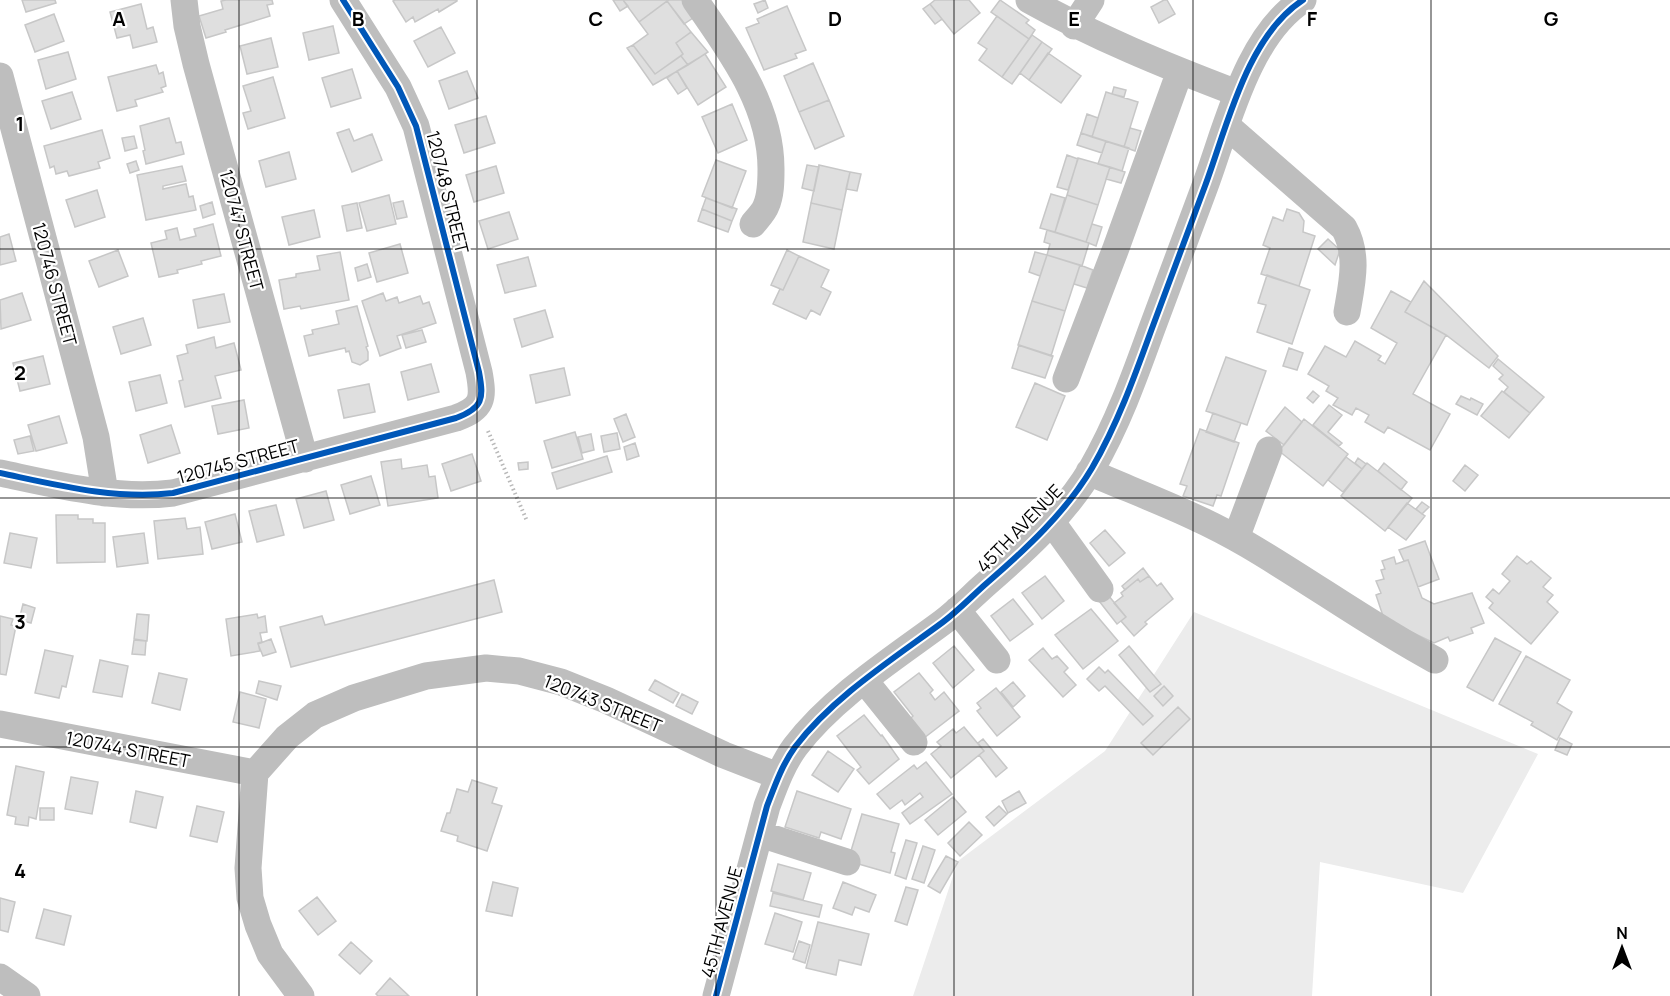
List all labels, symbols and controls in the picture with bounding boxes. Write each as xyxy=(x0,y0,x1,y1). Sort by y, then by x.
text: A xyxy=(112,5,126,32)
text: B xyxy=(352,5,365,32)
text: C xyxy=(589,5,603,32)
text: D xyxy=(828,5,842,32)
text: E xyxy=(1068,5,1080,32)
text: F xyxy=(1307,5,1318,32)
text: G xyxy=(1544,5,1559,32)
text: 1 xyxy=(16,110,24,137)
street label: 120748 STREET xyxy=(421,128,475,256)
street label: 120747 STREET xyxy=(214,167,270,293)
street label: 120746 STREET xyxy=(27,220,83,348)
text: 2 xyxy=(14,359,26,386)
street label: 120745 STREET xyxy=(174,433,302,489)
street label: 45TH AVENUE xyxy=(971,479,1067,577)
text: 3 xyxy=(14,608,26,635)
street label: 120743 STREET xyxy=(540,668,666,738)
street label: 120744 STREET xyxy=(64,725,192,773)
text: 4 xyxy=(14,857,26,884)
street label: 45TH AVENUE xyxy=(695,864,747,980)
north arrow xyxy=(1592,918,1652,978)
text: N xyxy=(1616,922,1628,944)

